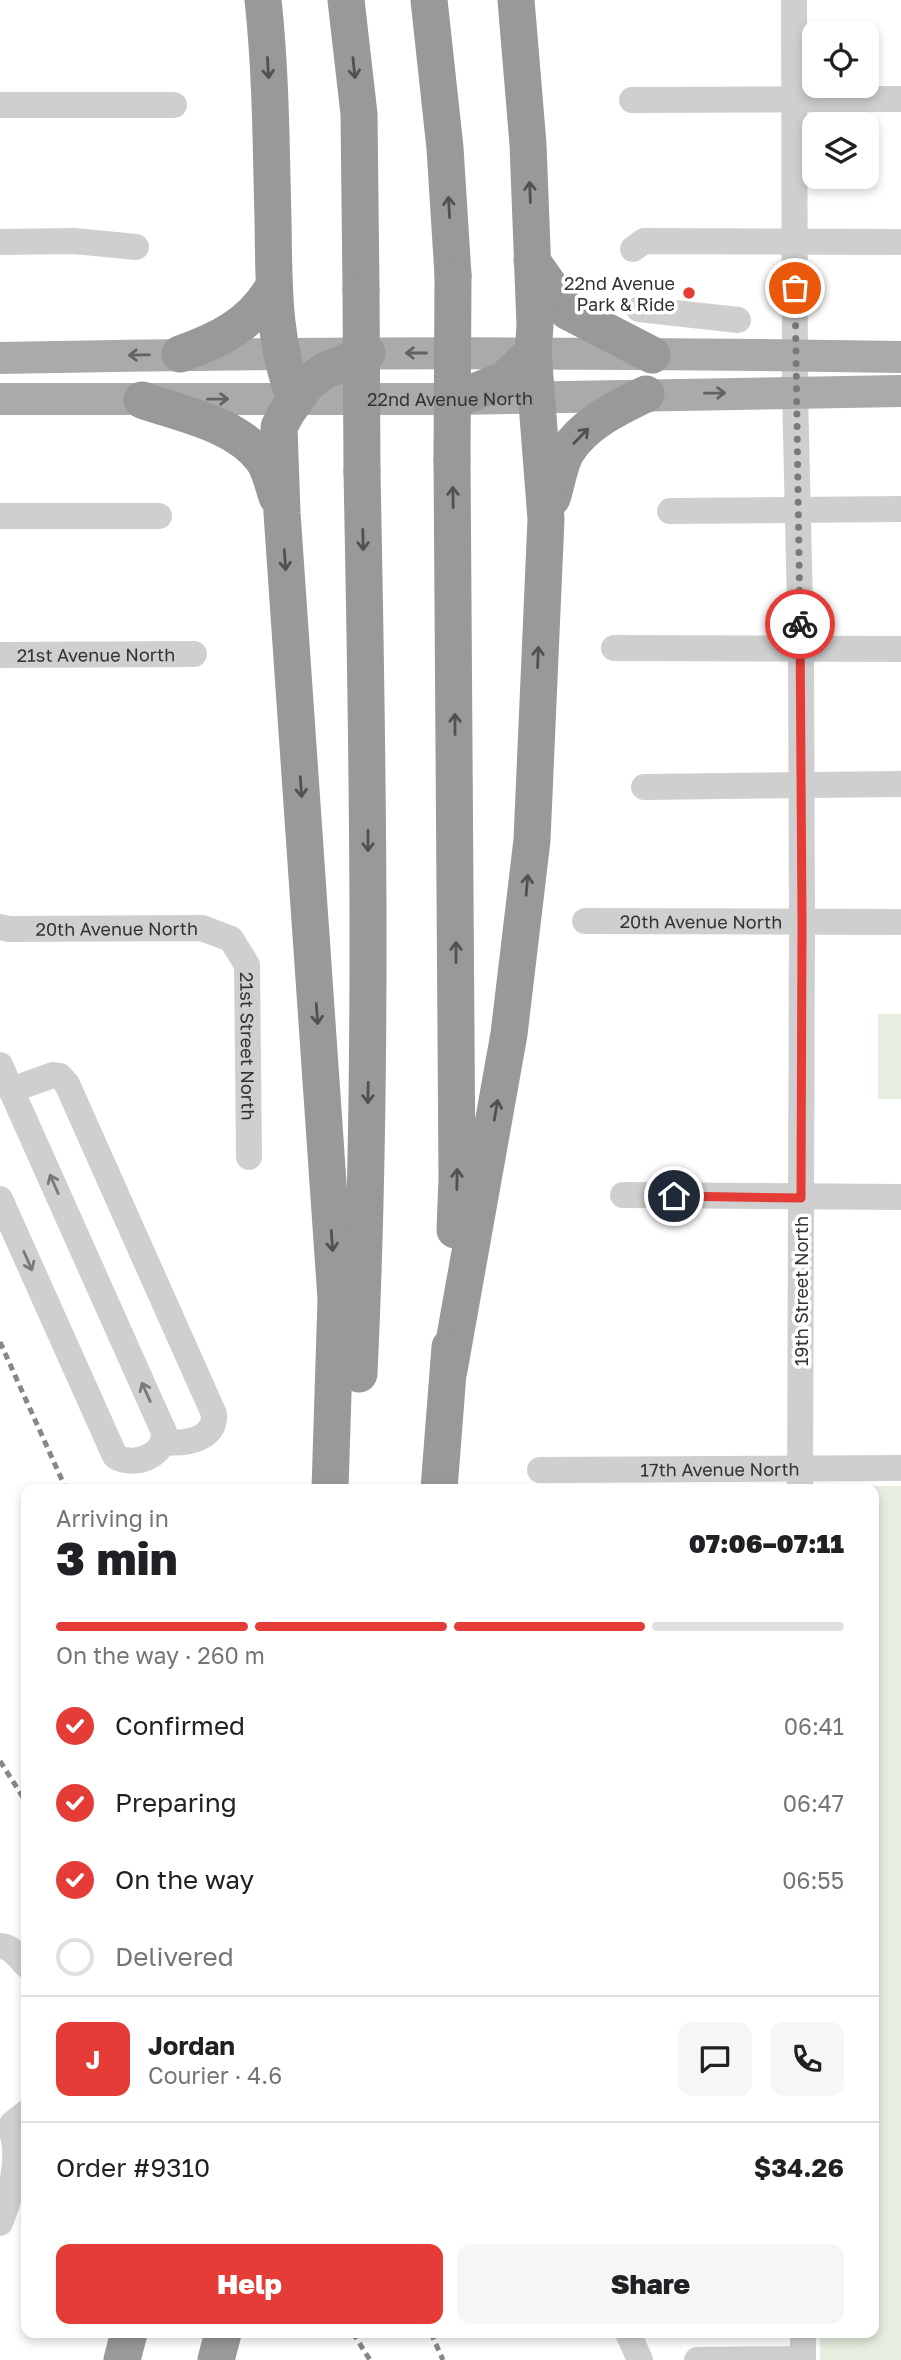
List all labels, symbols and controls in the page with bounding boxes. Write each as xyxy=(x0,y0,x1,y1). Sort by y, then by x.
map controls xyxy=(802,21,879,189)
button: locate xyxy=(802,21,879,98)
one-way arrow xyxy=(262,56,275,79)
one-way arrow xyxy=(347,56,360,79)
button: layers xyxy=(802,112,879,189)
one-way arrow xyxy=(523,181,537,204)
one-way arrow xyxy=(442,197,455,219)
pin xyxy=(765,258,825,318)
icon: bag xyxy=(776,269,814,307)
place label: 22nd Avenue Park & Ride xyxy=(564,272,675,315)
marker: 22nd Avenue Park & Ride xyxy=(681,285,697,301)
one-way arrow xyxy=(405,346,428,360)
one-way arrow xyxy=(128,349,151,362)
one-way arrow xyxy=(703,386,726,400)
street label: 22nd Avenue North xyxy=(367,387,533,410)
one-way arrow xyxy=(206,392,229,406)
one-way arrow xyxy=(573,428,590,445)
one-way arrow xyxy=(446,486,460,509)
one-way arrow xyxy=(356,529,370,552)
one-way arrow xyxy=(279,548,292,571)
courier xyxy=(765,589,835,659)
icon: bike xyxy=(781,605,819,643)
street label: 21st Avenue North xyxy=(17,643,175,666)
one-way arrow xyxy=(531,646,544,669)
one-way arrow xyxy=(448,713,462,736)
one-way arrow xyxy=(295,775,308,797)
one-way arrow xyxy=(361,830,375,853)
one-way arrow xyxy=(521,874,534,896)
street label: 20th Avenue North xyxy=(620,910,782,933)
street label: 20th Avenue North xyxy=(35,917,198,940)
one-way arrow xyxy=(449,941,463,964)
street label: 21st Street North xyxy=(236,972,260,1121)
one-way arrow xyxy=(310,1002,323,1025)
one-way arrow xyxy=(361,1082,375,1105)
one-way arrow xyxy=(490,1099,503,1122)
pin xyxy=(644,1166,704,1226)
one-way arrow xyxy=(450,1168,464,1191)
one-way arrow xyxy=(47,1174,60,1196)
icon: home xyxy=(655,1177,693,1215)
street label: 19th Street North xyxy=(790,1216,812,1366)
one-way arrow xyxy=(326,1229,339,1251)
one-way arrow xyxy=(22,1250,35,1271)
one-way arrow xyxy=(139,1382,152,1403)
street label: 17th Avenue North xyxy=(640,1458,800,1480)
text: Arriving in xyxy=(56,1504,169,1532)
text: 07:06–07:11 xyxy=(689,1528,844,1559)
text: 3 min xyxy=(56,1530,178,1585)
text: On the way · 260 m xyxy=(56,1641,265,1669)
icon: check xyxy=(56,1707,94,1745)
text: Confirmed xyxy=(115,1710,245,1741)
text: 06:41 xyxy=(784,1712,844,1740)
icon: check xyxy=(56,1784,94,1822)
text: Preparing xyxy=(115,1787,237,1818)
text: 06:47 xyxy=(783,1789,844,1817)
icon: check xyxy=(56,1861,94,1899)
text: On the way xyxy=(115,1864,254,1895)
text: 06:55 xyxy=(782,1866,844,1894)
text: Delivered xyxy=(115,1941,234,1972)
button: chat xyxy=(678,2022,752,2096)
button: phone xyxy=(770,2022,844,2096)
text: Jordan xyxy=(148,2030,235,2061)
text: J xyxy=(86,2044,100,2075)
text: Courier · 4.6 xyxy=(148,2061,282,2089)
text: Order #9310 xyxy=(56,2152,210,2183)
text: $34.26 xyxy=(754,2152,844,2183)
button: Help xyxy=(56,2244,443,2324)
button: Share xyxy=(457,2244,844,2324)

